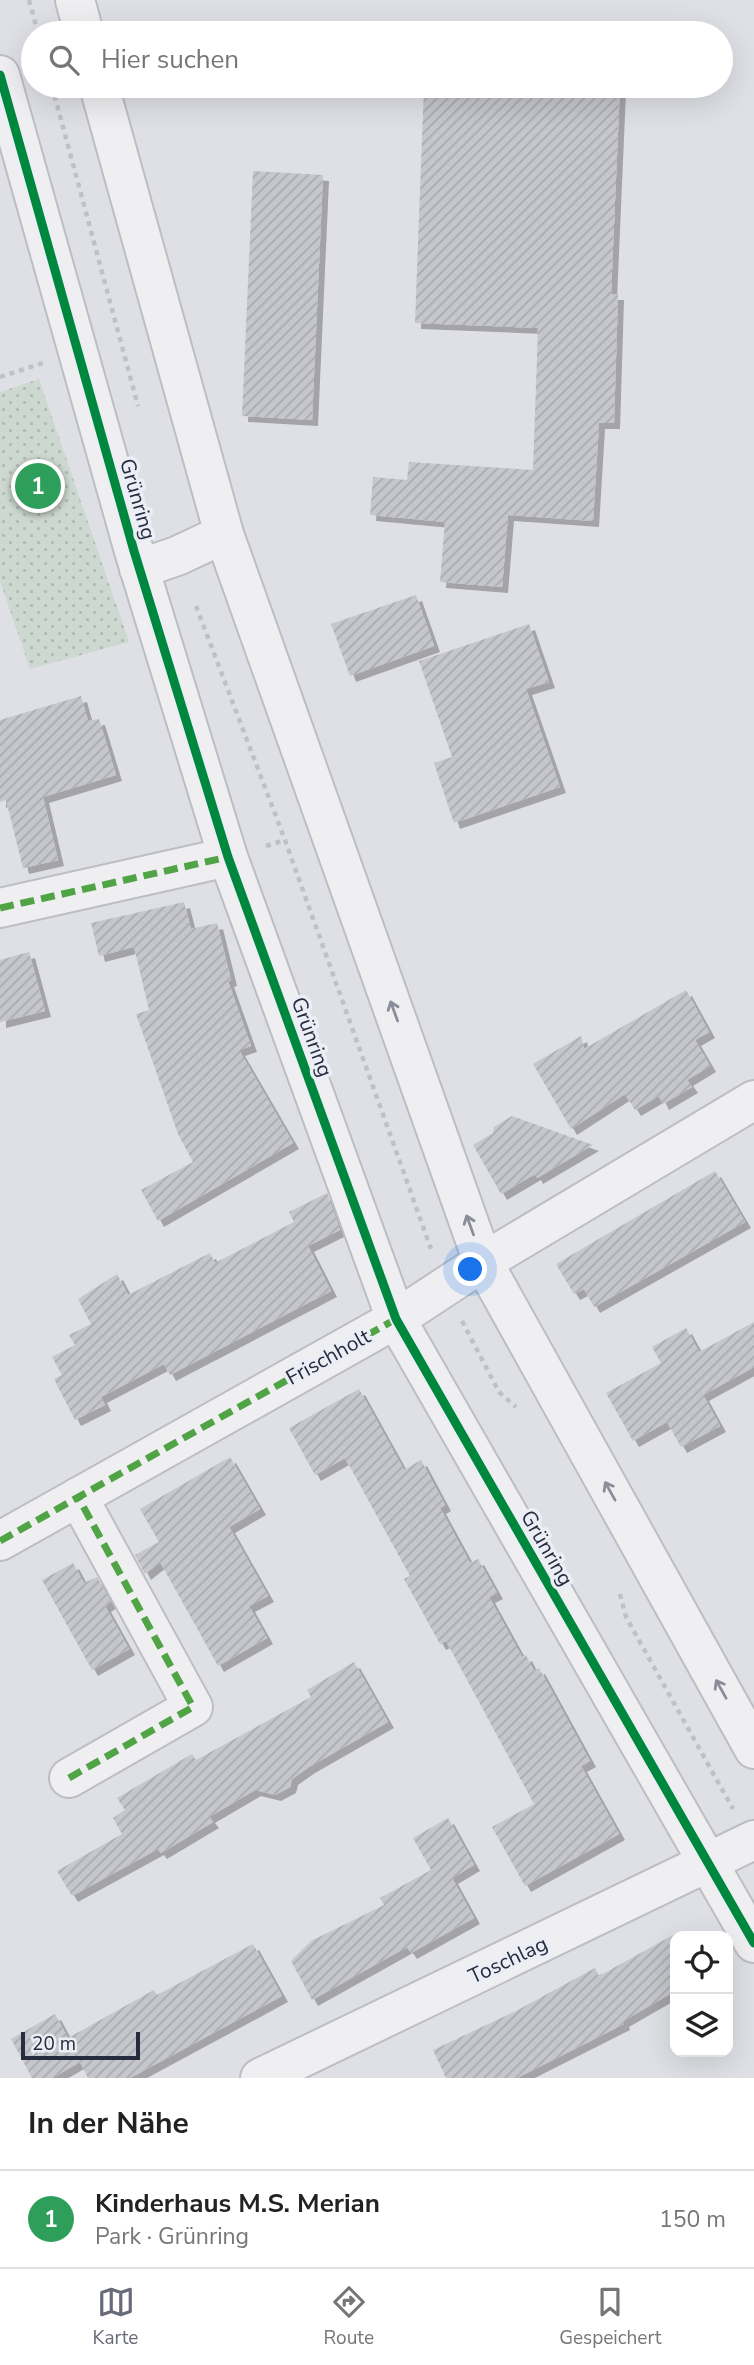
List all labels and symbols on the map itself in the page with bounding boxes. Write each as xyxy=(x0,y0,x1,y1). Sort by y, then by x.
street label: Grünring xyxy=(113,455,163,543)
pin: 1 xyxy=(15,460,61,512)
street label: Grünring xyxy=(285,993,339,1081)
one-way arrow xyxy=(386,1000,399,1022)
one-way arrow xyxy=(463,1214,475,1236)
your location xyxy=(453,1252,487,1286)
street label: Frischholt xyxy=(281,1322,376,1392)
one-way arrow xyxy=(603,1481,617,1501)
street label: Grünring xyxy=(514,1505,580,1591)
one-way arrow xyxy=(714,1680,728,1700)
street label: Toschlag xyxy=(464,1930,552,1990)
scale bar xyxy=(21,2029,140,2061)

